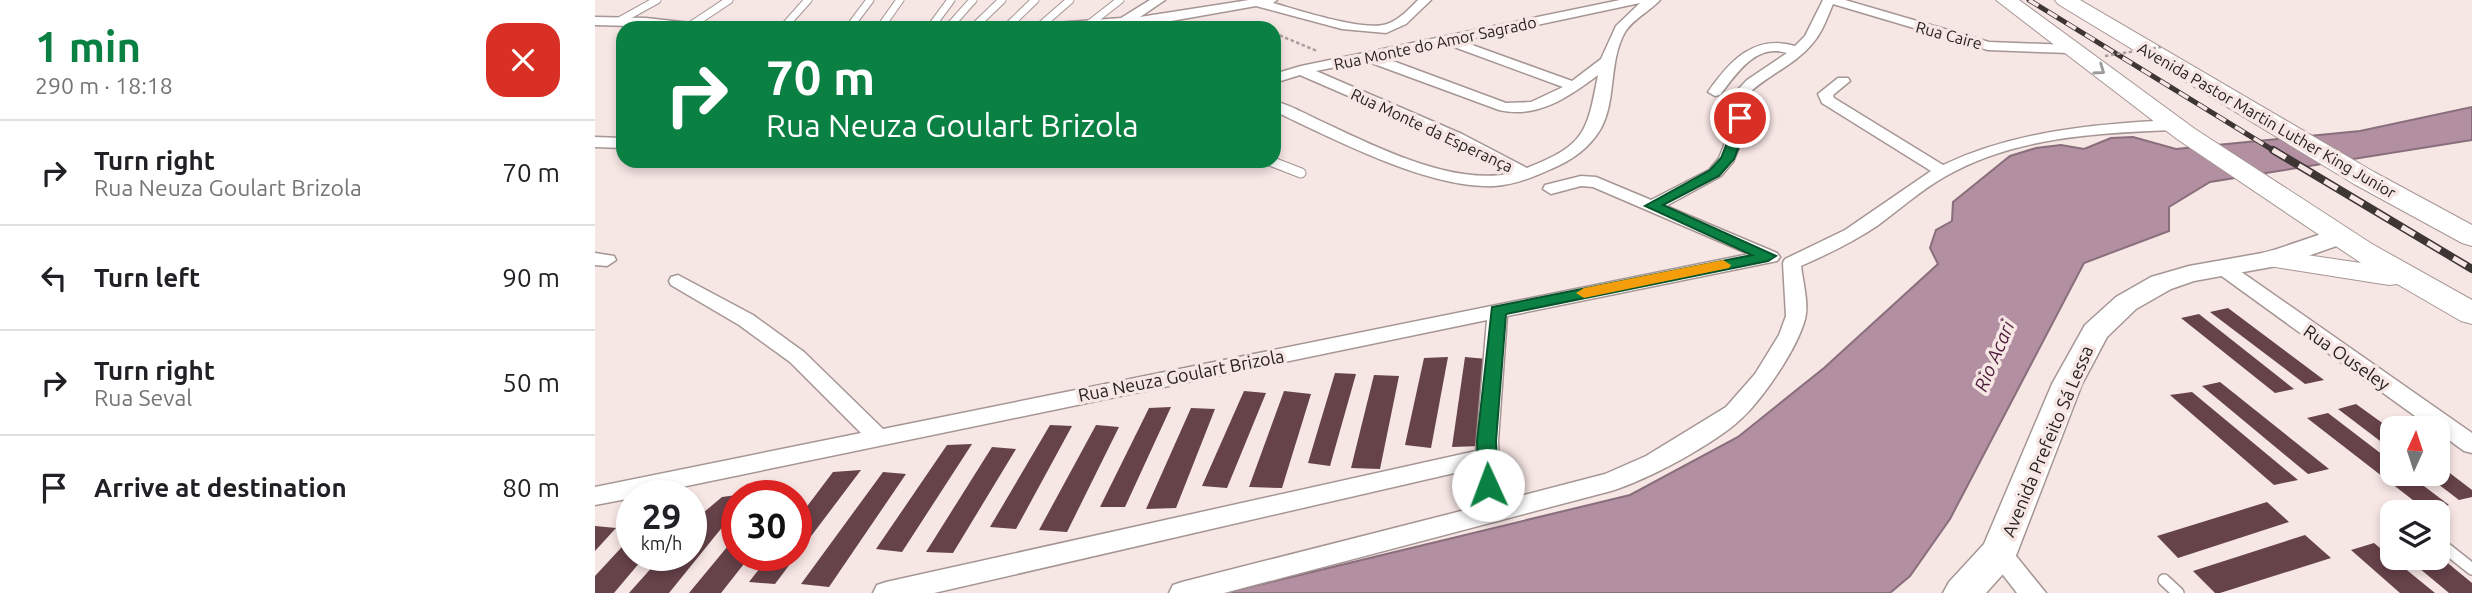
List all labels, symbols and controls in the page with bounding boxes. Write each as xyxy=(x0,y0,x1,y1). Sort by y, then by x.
street label: Rua Monte do Amor Sagrado xyxy=(1332,13,1538,73)
street label: Rua Caire xyxy=(1914,18,1984,52)
text: 1 min xyxy=(35,23,141,70)
button: close xyxy=(486,23,560,97)
street label: Avenida Pastor Martin Luther King Junior xyxy=(2135,38,2399,202)
icon: right xyxy=(651,49,742,140)
text: 70 m xyxy=(766,49,875,104)
one-way arrow xyxy=(2092,62,2105,74)
text: 290 m · 18:18 xyxy=(35,73,173,98)
street label: Rua Monte da Esperança xyxy=(1348,85,1516,175)
pin xyxy=(1710,88,1770,148)
icon: arrive xyxy=(1721,99,1759,137)
text: Rua Neuza Goulart Brizola xyxy=(766,107,1139,143)
text: Turn right xyxy=(94,146,215,175)
icon: right xyxy=(35,154,73,192)
text: 70 m xyxy=(502,158,560,187)
text: Rua Neuza Goulart Brizola xyxy=(94,175,362,200)
icon: left xyxy=(35,259,73,297)
text: Turn left xyxy=(94,263,200,292)
text: 90 m xyxy=(502,263,560,292)
water label: Rio Acari xyxy=(1969,316,2019,394)
street label: Rua Ouseley xyxy=(2300,320,2394,394)
street label: Avenida Prefeito Sá Lessa xyxy=(1998,342,2096,540)
street label: Rua Neuza Goulart Brizola xyxy=(1076,345,1286,405)
text: Turn right xyxy=(94,356,215,385)
icon: right xyxy=(35,364,73,402)
text: 50 m xyxy=(502,368,560,397)
text: Rua Seval xyxy=(94,385,192,410)
north arrow xyxy=(2380,416,2450,486)
map controls xyxy=(2380,416,2450,570)
position arrow xyxy=(1451,448,1525,522)
icon: arrive xyxy=(35,469,73,507)
text: Arrive at destination xyxy=(94,473,347,502)
text: 80 m xyxy=(502,473,560,502)
speed limit sign: 30 xyxy=(721,480,812,571)
text: 29 xyxy=(642,496,681,536)
button: layers xyxy=(2380,500,2450,570)
text: km/h xyxy=(641,533,682,553)

